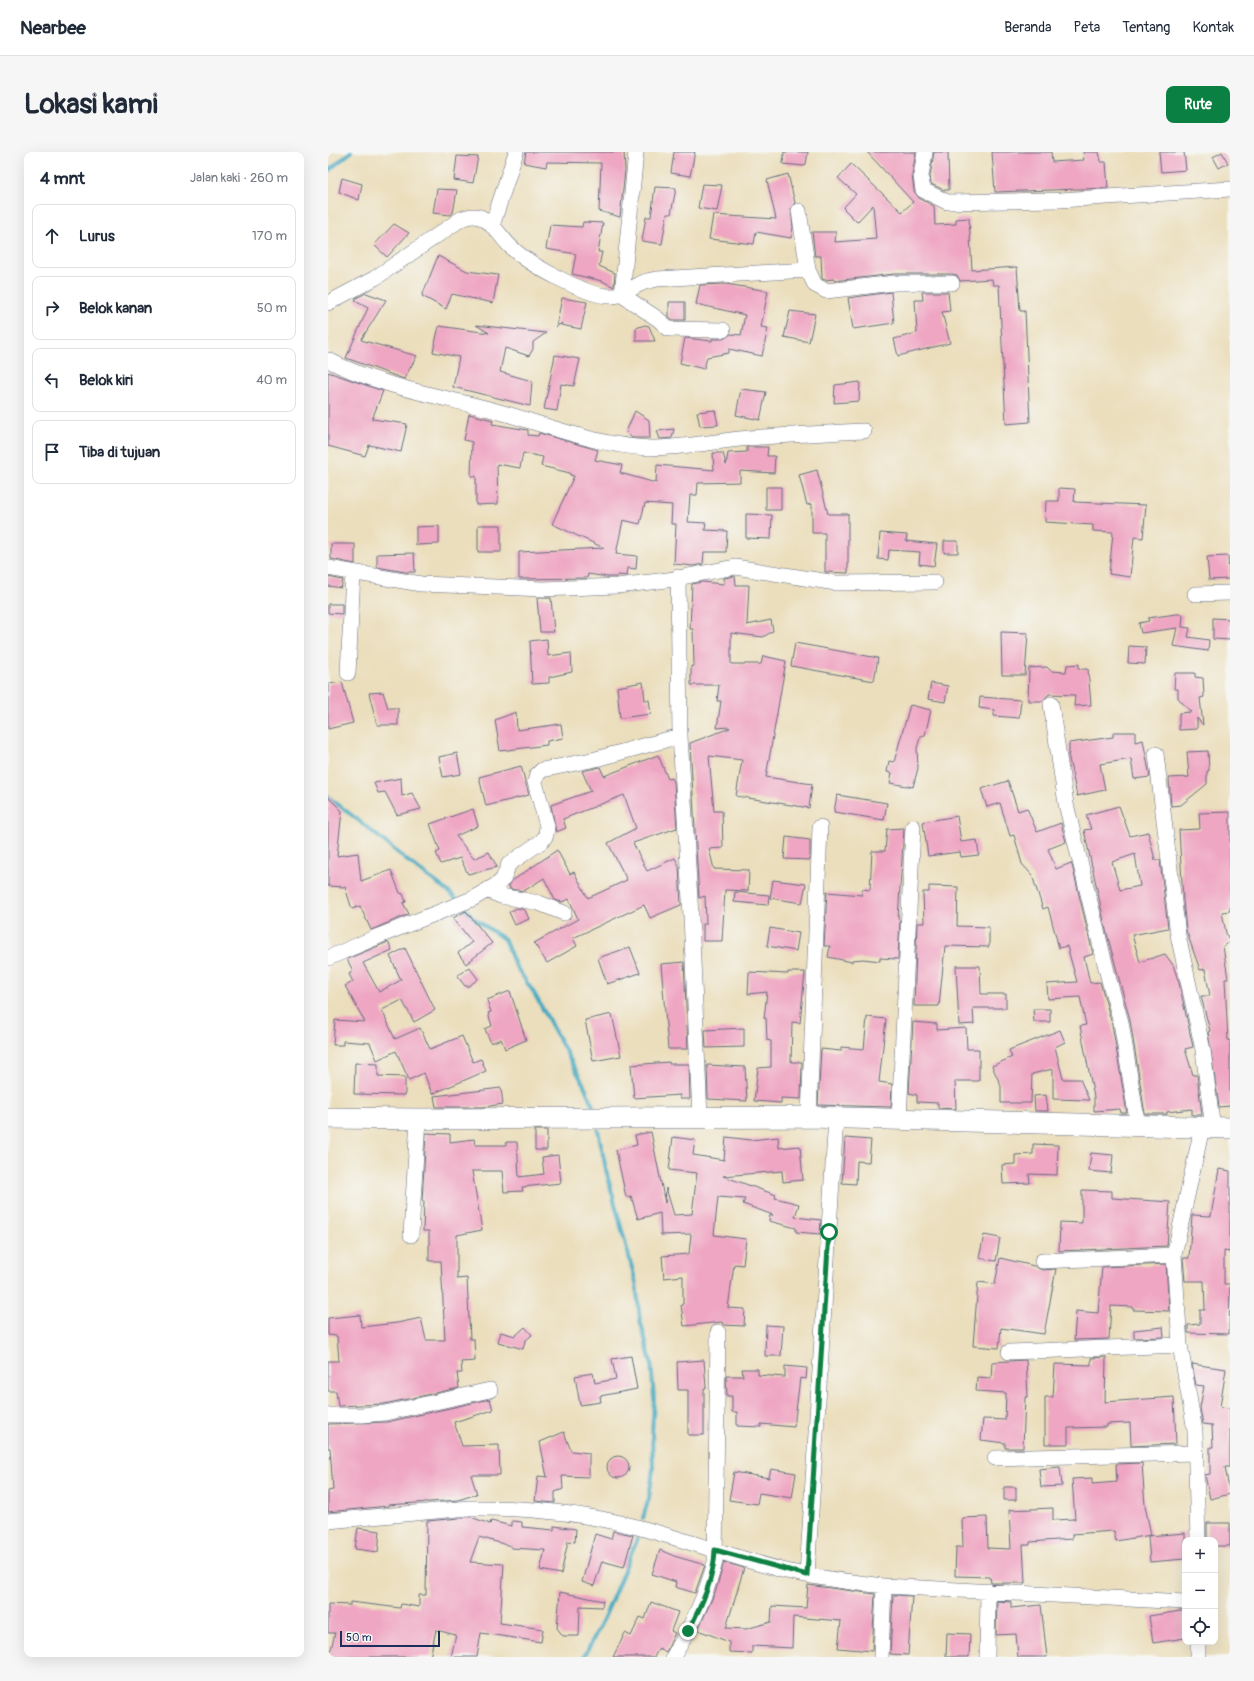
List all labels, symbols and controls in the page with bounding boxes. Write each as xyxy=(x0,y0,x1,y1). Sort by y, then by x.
text: Nearbee xyxy=(20,16,86,40)
text: Beranda xyxy=(1004,19,1052,36)
text: Peta xyxy=(1074,19,1100,36)
text: Tentang xyxy=(1122,19,1170,36)
text: Kontak xyxy=(1192,19,1234,36)
button: Rute xyxy=(1166,86,1230,123)
text: Lokasi kami xyxy=(24,87,158,122)
text: 4 mnt xyxy=(40,168,85,189)
text: Jalan kaki · 260 m xyxy=(190,170,288,186)
icon: ahead xyxy=(41,225,63,247)
text: Lurus xyxy=(79,227,115,246)
text: 170 m xyxy=(252,228,287,244)
icon: right xyxy=(41,297,63,319)
text: Belok kanan xyxy=(79,299,152,318)
text: 50 m xyxy=(257,300,287,316)
icon: left xyxy=(41,369,63,391)
text: Belok kiri xyxy=(79,371,133,390)
text: 40 m xyxy=(256,372,287,388)
icon: arrive xyxy=(41,441,63,463)
text: Tiba di tujuan xyxy=(79,443,160,462)
route start xyxy=(820,1223,838,1241)
map controls xyxy=(1182,1537,1218,1645)
button: + xyxy=(1182,1537,1218,1573)
button: − xyxy=(1182,1573,1218,1609)
button: locate xyxy=(1182,1609,1218,1645)
route end xyxy=(679,1622,697,1640)
scale bar xyxy=(340,1629,440,1648)
text: 50 m xyxy=(346,1631,372,1644)

